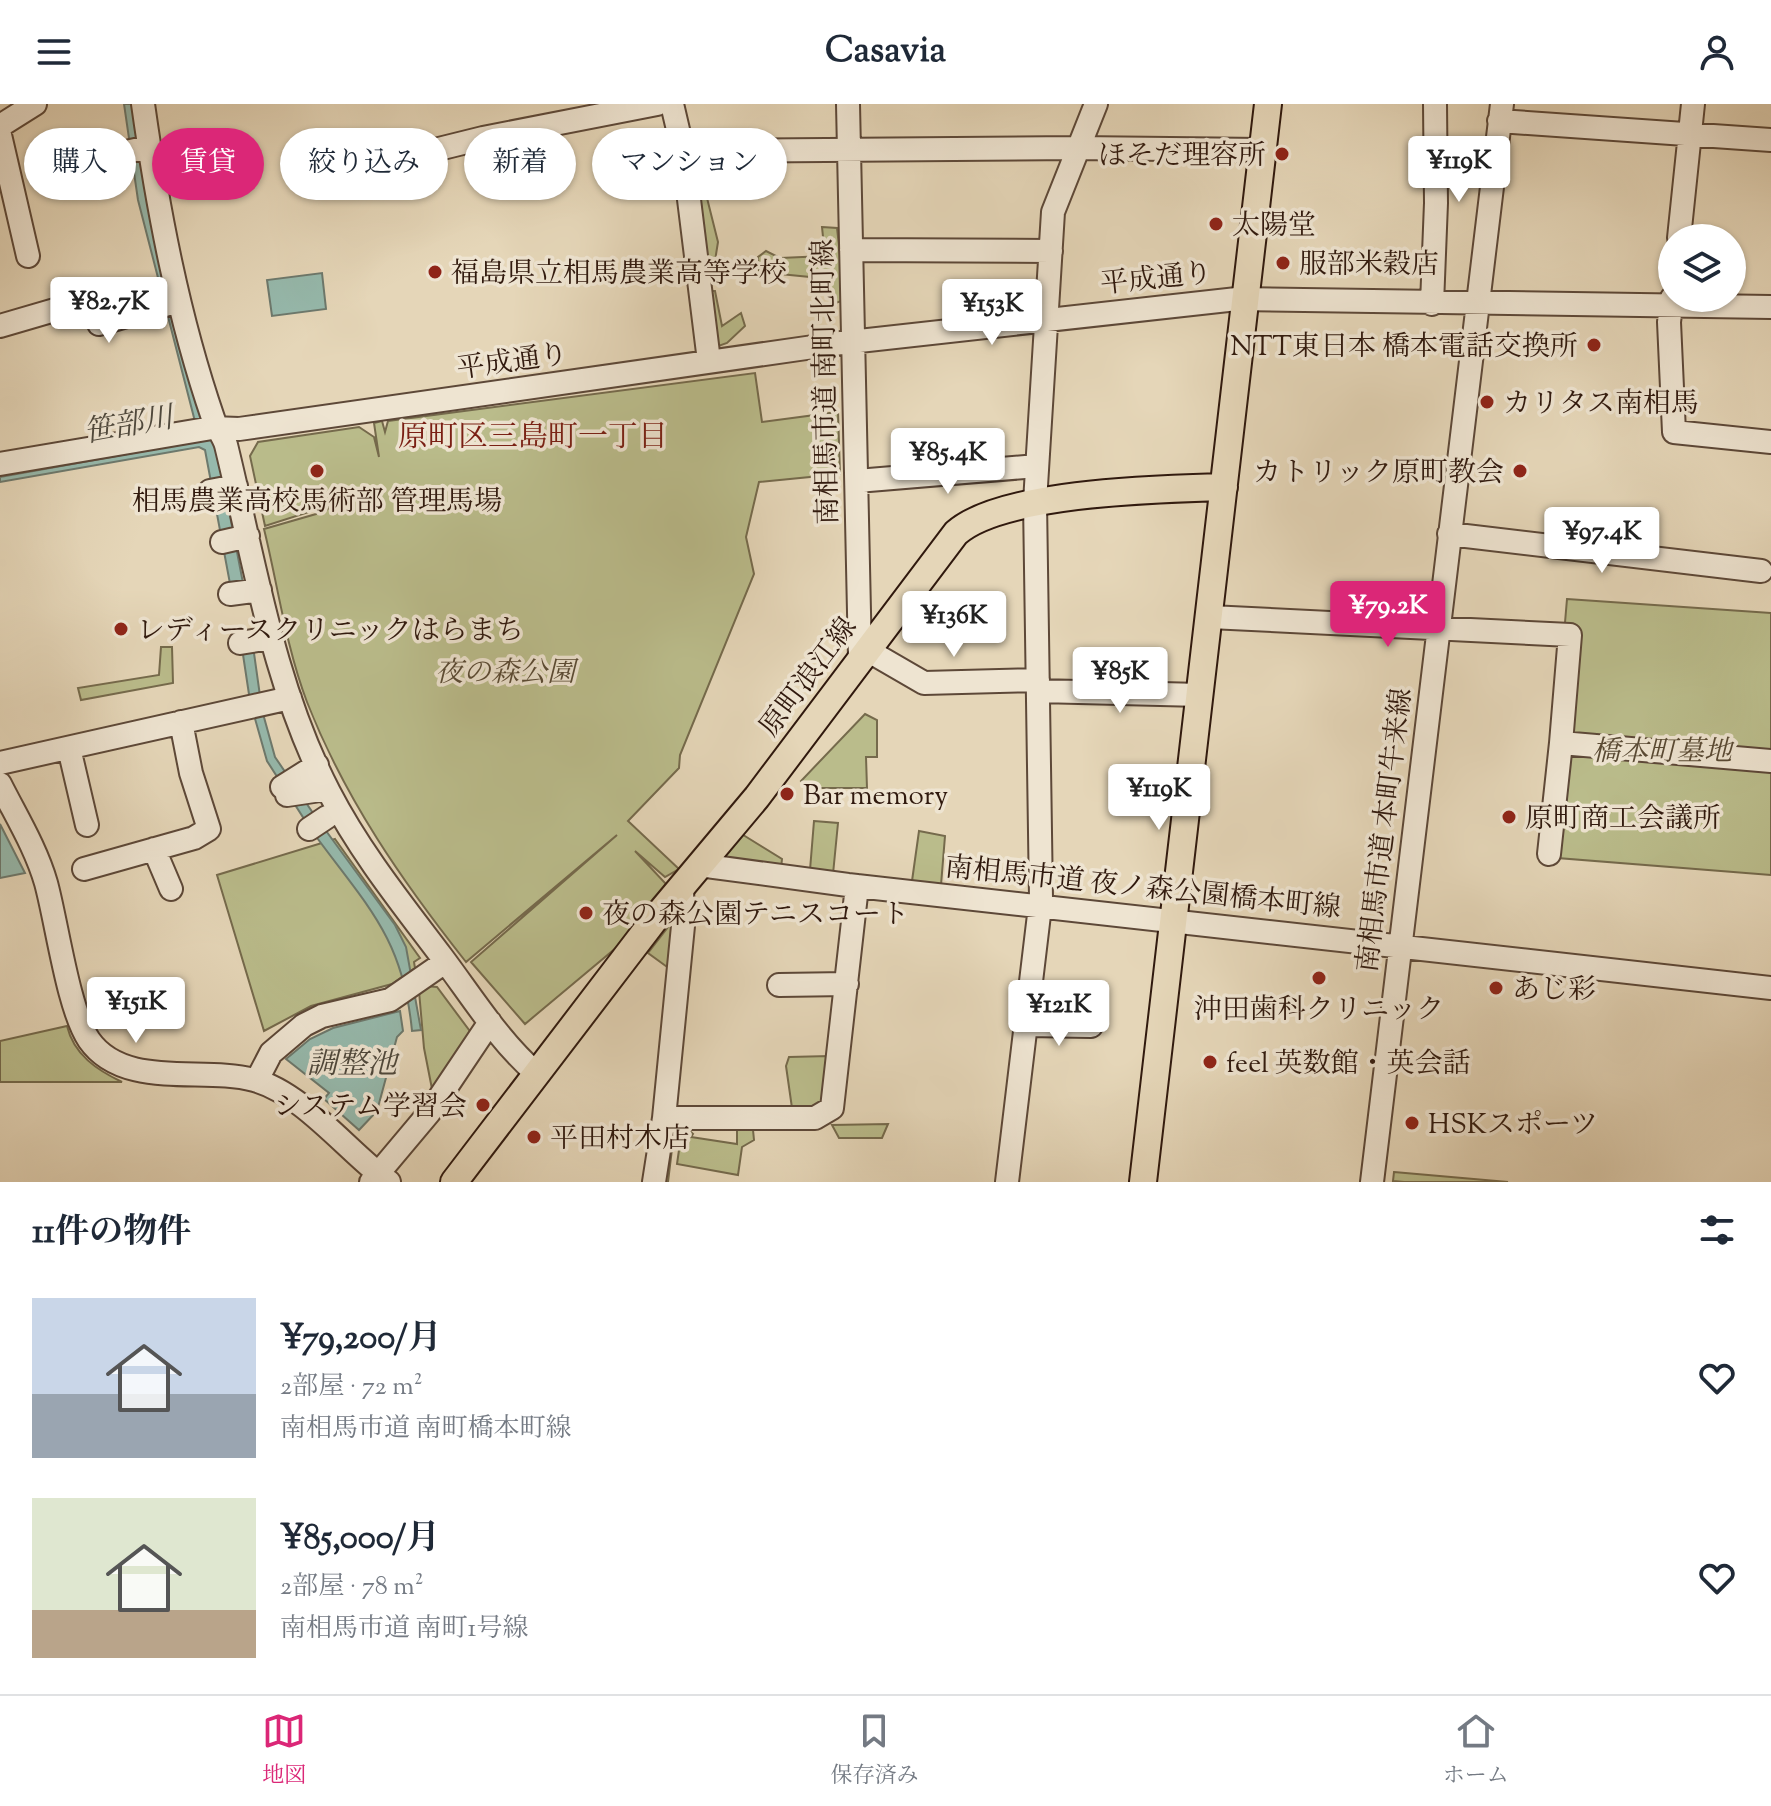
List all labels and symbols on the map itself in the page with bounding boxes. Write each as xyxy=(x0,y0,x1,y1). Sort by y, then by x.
pin: ¥119K xyxy=(1403,136,1515,204)
place label: ほそだ理容所 xyxy=(1098,137,1266,177)
marker: ほそだ理容所 xyxy=(1273,145,1291,163)
place label: 太陽堂 xyxy=(1232,207,1316,247)
marker: 太陽堂 xyxy=(1207,215,1225,233)
street label: 南相馬市道 南町北町線 xyxy=(805,239,849,525)
place label: 服部米穀店 xyxy=(1299,246,1439,286)
street label: 平成通り xyxy=(1099,254,1214,306)
marker: 服部米穀店 xyxy=(1274,254,1292,272)
place label: 福島県立相馬農業高等学校 xyxy=(451,255,787,295)
marker: 福島県立相馬農業高等学校 xyxy=(426,263,444,281)
pin: ¥82.7K xyxy=(44,277,174,345)
pin: ¥153K xyxy=(936,279,1048,347)
place label: NTT東日本 橋本電話交換所 xyxy=(1230,328,1578,368)
street label: 平成通り xyxy=(454,335,571,391)
marker: NTT東日本 橋本電話交換所 xyxy=(1585,336,1603,354)
place label: カリタス南相馬 xyxy=(1503,385,1699,425)
marker: カリタス南相馬 xyxy=(1478,393,1496,411)
water label: 笹部川 xyxy=(80,397,179,455)
district label: 原町区三島町一丁目 xyxy=(398,417,668,460)
pin: ¥85.4K xyxy=(883,428,1013,496)
place label: カトリック原町教会 xyxy=(1253,454,1504,494)
marker: 相馬農業高校馬術部 管理馬場 xyxy=(308,462,326,480)
marker: カトリック原町教会 xyxy=(1511,462,1529,480)
place label: 相馬農業高校馬術部 管理馬場 xyxy=(132,483,502,523)
pin: ¥97.4K xyxy=(1537,507,1667,575)
pin: ¥79.2K xyxy=(1323,581,1453,649)
pin: ¥136K xyxy=(898,591,1010,659)
street label: 原町浪江線 xyxy=(751,610,868,746)
place label: レディースクリニックはらまち xyxy=(137,612,524,652)
marker: レディースクリニックはらまち xyxy=(112,620,130,638)
pin: ¥85K xyxy=(1073,647,1167,715)
park label: 夜の森公園 xyxy=(435,654,579,694)
street label: 南相馬市道 本町牛来線 xyxy=(1349,686,1423,975)
park label: 橋本町墓地 xyxy=(1592,733,1735,773)
pin: ¥119K xyxy=(1103,764,1215,832)
place label: Bar memory xyxy=(803,777,948,817)
marker: Bar memory xyxy=(778,785,796,803)
place label: 原町商工会議所 xyxy=(1525,800,1721,840)
marker: 原町商工会議所 xyxy=(1500,808,1518,826)
street label: 南相馬市道 夜ノ森公園橋本町線 xyxy=(943,848,1343,930)
place label: 夜の森公園テニスコート xyxy=(602,896,909,936)
marker: 夜の森公園テニスコート xyxy=(577,904,595,922)
marker: 沖田歯科クリニック xyxy=(1310,969,1328,987)
place label: あじ彩 xyxy=(1512,971,1596,1011)
pin: ¥151K xyxy=(80,977,192,1045)
marker: あじ彩 xyxy=(1487,979,1505,997)
pin: ¥121K xyxy=(1003,980,1115,1048)
place label: 沖田歯科クリニック xyxy=(1194,991,1444,1031)
water label: 調整池 xyxy=(307,1044,400,1087)
place label: feel 英数館・英会話 xyxy=(1226,1045,1471,1085)
marker: feel 英数館・英会話 xyxy=(1201,1053,1219,1071)
place label: システム学習会 xyxy=(274,1088,467,1128)
marker: システム学習会 xyxy=(474,1096,492,1114)
place label: HSKスポーツ xyxy=(1428,1106,1598,1146)
marker: HSKスポーツ xyxy=(1403,1114,1421,1132)
place label: 平田村木店 xyxy=(550,1120,690,1160)
marker: 平田村木店 xyxy=(525,1128,543,1146)

